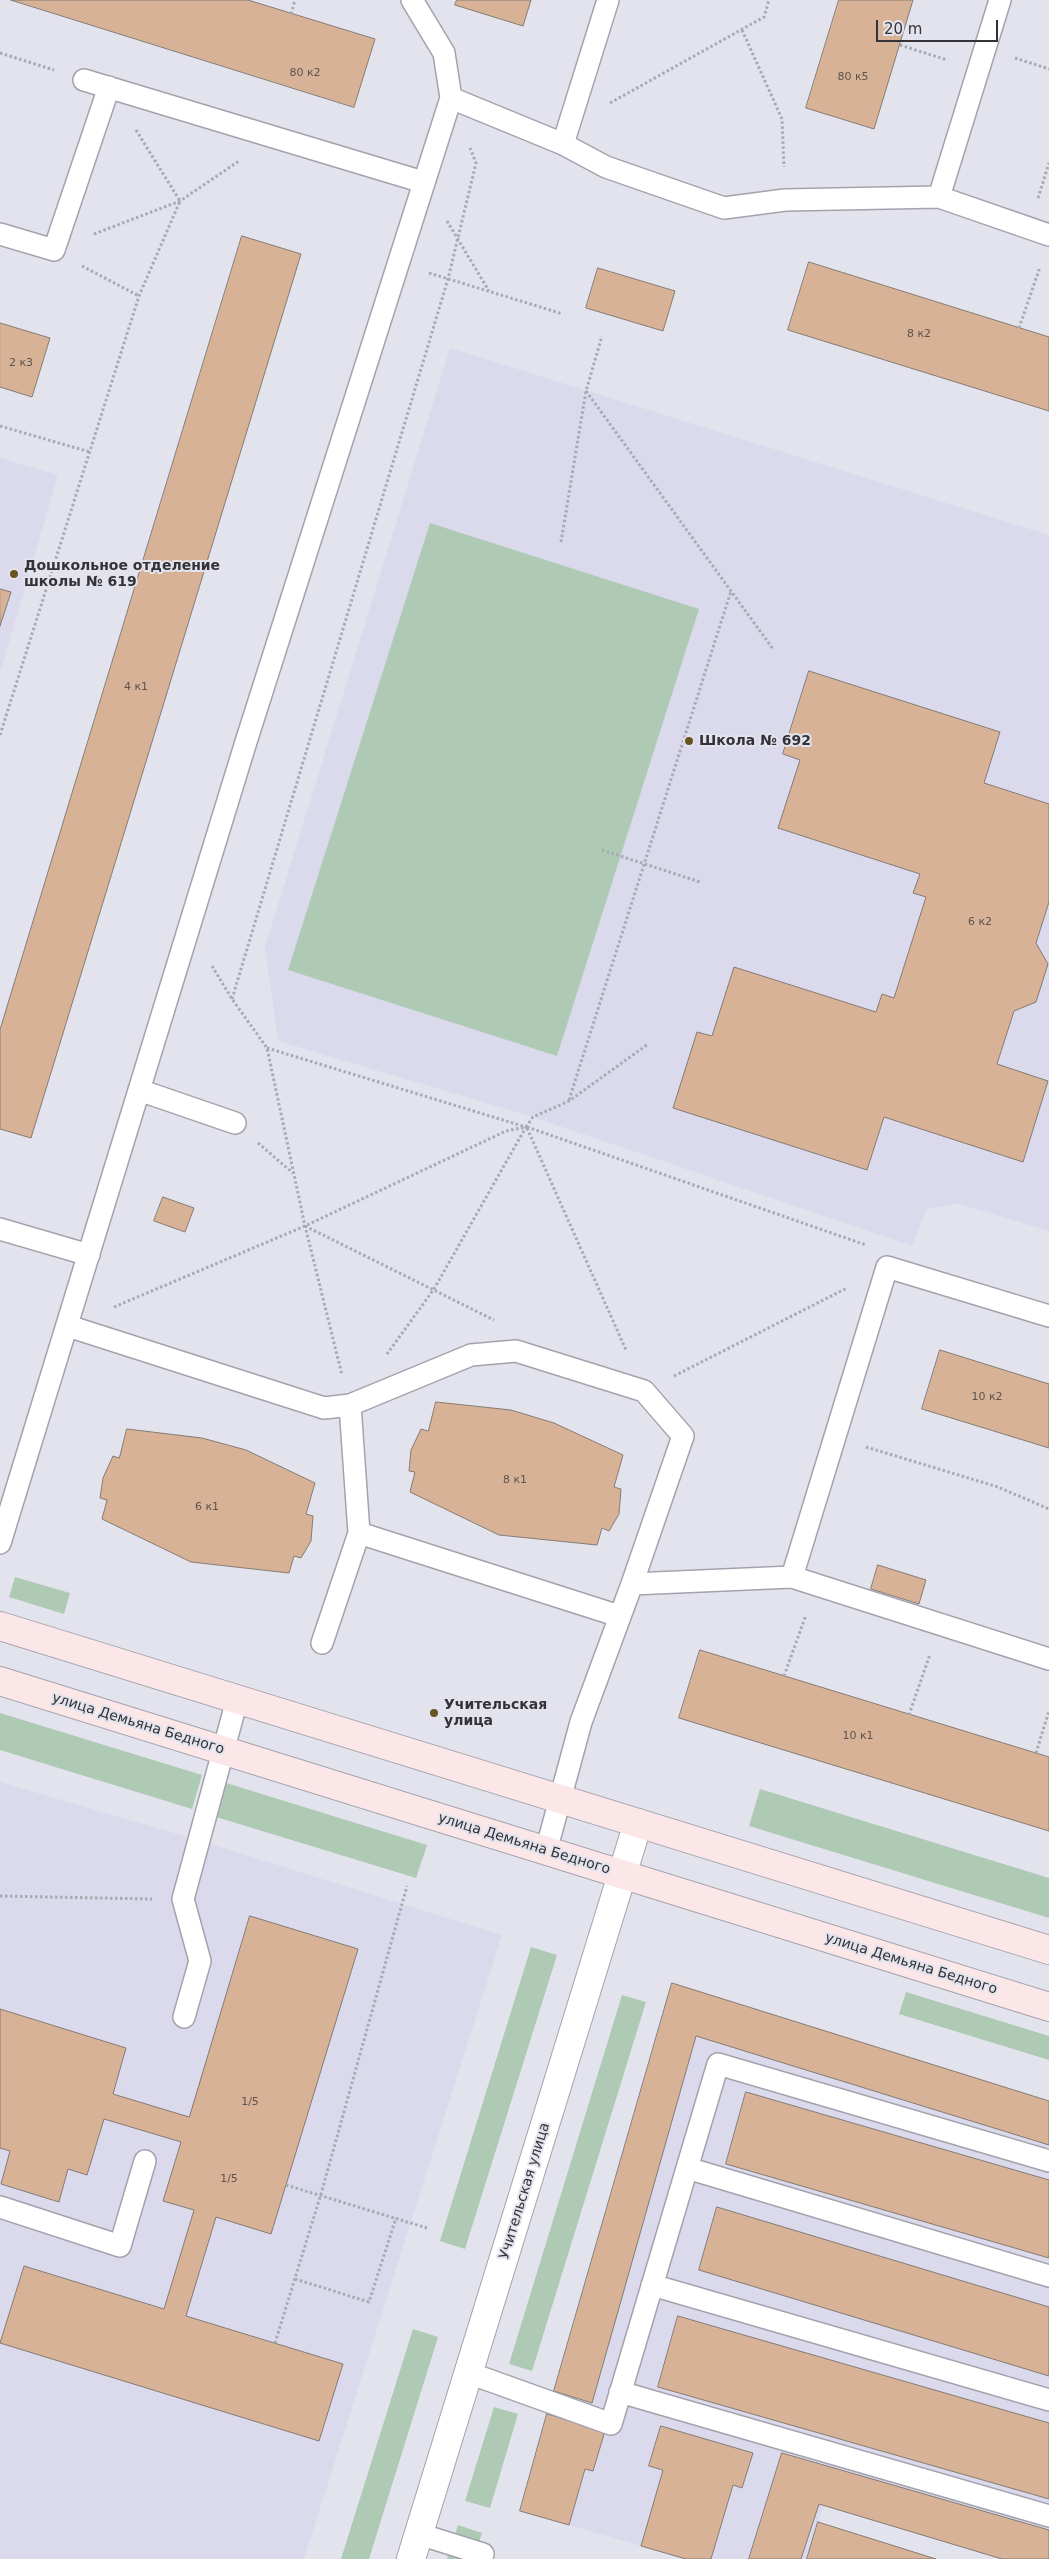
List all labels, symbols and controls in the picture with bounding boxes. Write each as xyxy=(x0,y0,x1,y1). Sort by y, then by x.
scale bar xyxy=(879,10,1002,42)
text: 20 m xyxy=(884,20,922,38)
house number: 80 к2 xyxy=(289,66,321,80)
house number: 80 к5 xyxy=(837,70,869,84)
house number: 8 к2 xyxy=(907,327,931,341)
house number: 2 к3 xyxy=(9,356,33,370)
place label: Дошкольное отделение школы № 619 xyxy=(24,558,220,590)
marker: Дошкольное отделение школы № 619 xyxy=(8,568,20,580)
house number: 4 к1 xyxy=(124,680,148,694)
place label: Школа № 692 xyxy=(699,733,811,749)
marker: Школа № 692 xyxy=(683,735,695,747)
house number: 6 к2 xyxy=(968,915,992,929)
house number: 10 к2 xyxy=(971,1390,1003,1404)
house number: 8 к1 xyxy=(503,1473,527,1487)
house number: 6 к1 xyxy=(195,1500,219,1514)
street label: улица Демьяна Бедного xyxy=(50,1690,226,1758)
place label: Учительская улица xyxy=(444,1697,547,1730)
marker: Учительская улица xyxy=(428,1707,440,1719)
house number: 10 к1 xyxy=(842,1729,874,1743)
street label: улица Демьяна Бедного xyxy=(436,1810,612,1878)
street label: улица Демьяна Бедного xyxy=(823,1930,999,1998)
house number: 1/5 xyxy=(241,2095,259,2109)
street label: Учительская улица xyxy=(496,2121,554,2261)
house number: 1/5 xyxy=(220,2172,238,2186)

